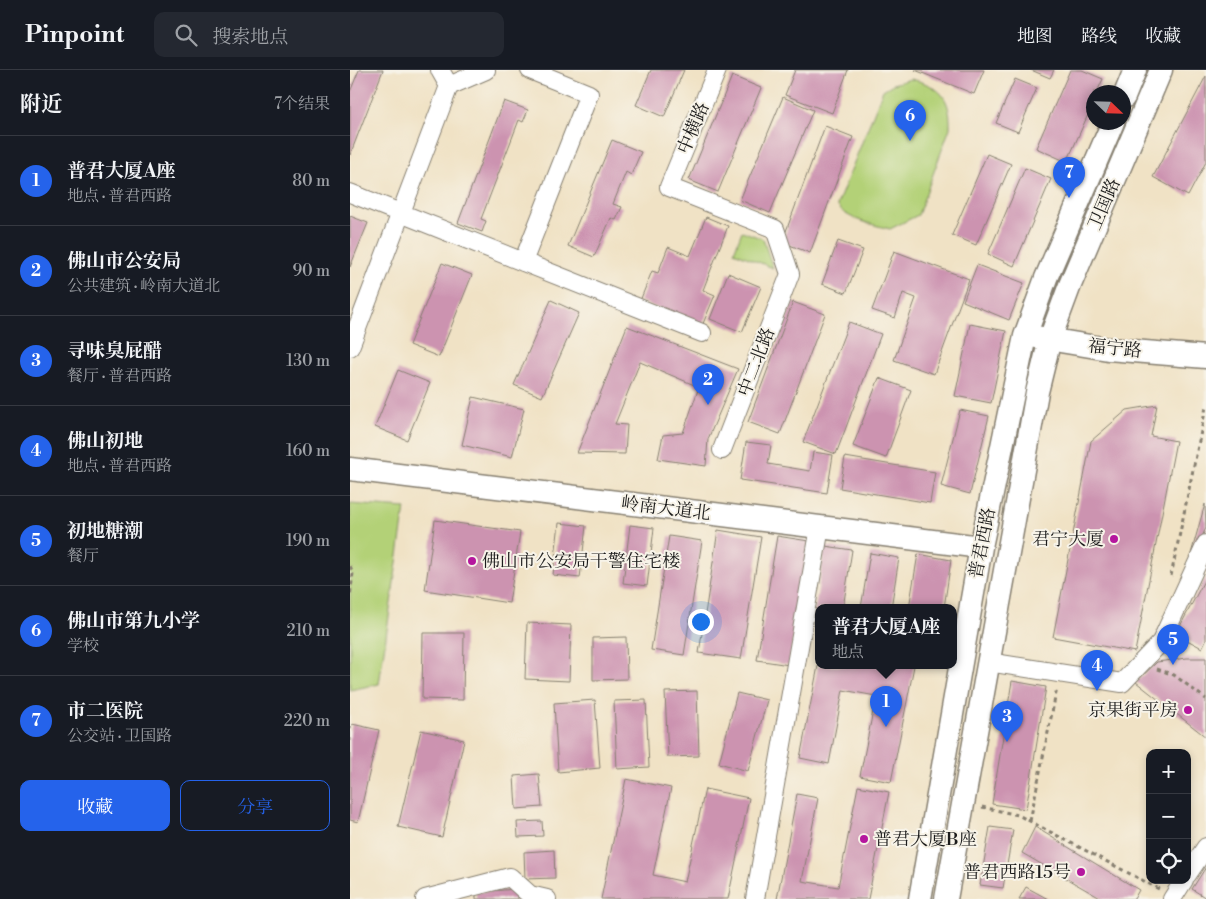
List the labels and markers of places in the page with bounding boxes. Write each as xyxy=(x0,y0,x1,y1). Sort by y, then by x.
pin: 6 xyxy=(894,100,926,141)
pin: 7 xyxy=(1053,157,1085,198)
pin: 2 xyxy=(692,364,724,405)
place label: 君宁大厦 xyxy=(1032,528,1104,551)
marker: 君宁大厦 xyxy=(1108,533,1120,545)
place label: 佛山市公安局干警住宅楼 xyxy=(482,550,680,573)
marker: 佛山市公安局干警住宅楼 xyxy=(466,555,478,567)
pin: 5 xyxy=(1157,624,1189,665)
pin: 4 xyxy=(1081,650,1113,691)
pin: 1 xyxy=(870,686,902,727)
place label: 京果街平房 xyxy=(1088,699,1178,722)
pin: 3 xyxy=(991,701,1023,742)
marker: 京果街平房 xyxy=(1182,704,1194,716)
place label: 普君大厦B座 xyxy=(874,828,977,851)
marker: 普君大厦B座 xyxy=(858,833,870,845)
place label: 普君西路15号 xyxy=(963,861,1071,884)
marker: 普君西路15号 xyxy=(1075,866,1087,878)

